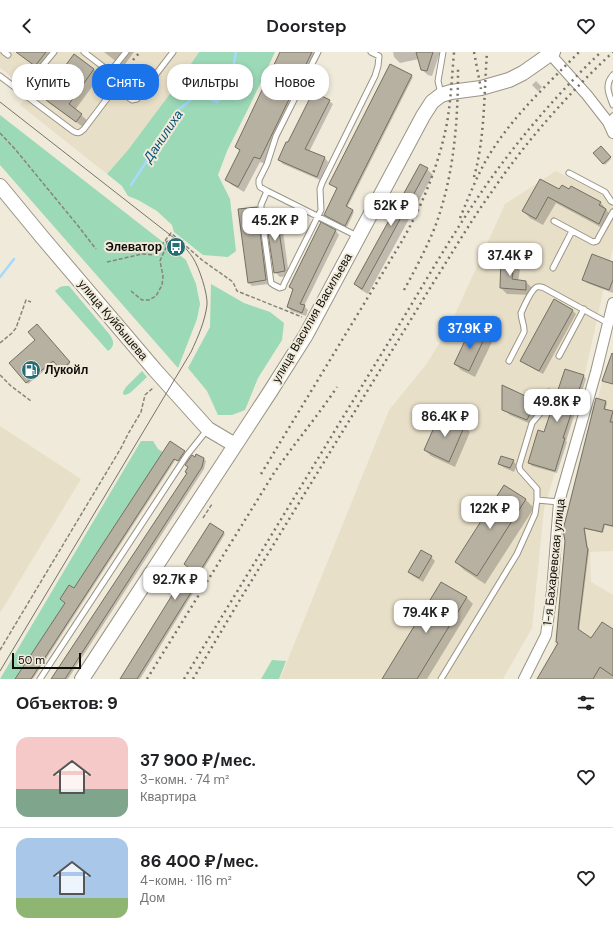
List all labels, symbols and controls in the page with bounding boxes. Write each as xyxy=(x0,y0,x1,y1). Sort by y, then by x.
text: Doorstep xyxy=(266,14,347,38)
icon: back xyxy=(16,15,38,37)
icon: heart xyxy=(575,15,597,37)
chip: Купить xyxy=(12,64,84,100)
chip: Снять xyxy=(92,64,159,100)
chip: Фильтры xyxy=(167,64,253,100)
chip: Новое xyxy=(261,64,329,100)
water label: Данилиха xyxy=(138,107,187,167)
pin: 52K ₽ xyxy=(363,193,419,227)
text: 52K ₽ xyxy=(373,197,409,214)
pin: 45.2K ₽ xyxy=(238,208,312,242)
text: 45.2K ₽ xyxy=(251,212,299,229)
bus stop icon: Элеватор xyxy=(165,236,187,258)
place label: Элеватор xyxy=(105,239,162,255)
pin: 37.4K ₽ xyxy=(473,243,547,277)
text: 37.4K ₽ xyxy=(487,247,533,264)
street label: улица Василия Васильева xyxy=(268,250,356,386)
street label: улица Куйбышева xyxy=(75,276,152,364)
pin: 37.9K ₽ xyxy=(433,316,507,350)
text: 37.9K ₽ xyxy=(447,320,493,337)
fuel station icon: Лукойл xyxy=(20,359,42,381)
place label: Лукойл xyxy=(45,362,88,378)
pin: 49.8K ₽ xyxy=(520,389,594,423)
text: 49.8K ₽ xyxy=(533,393,581,410)
pin: 86.4K ₽ xyxy=(408,404,482,438)
text: 86.4K ₽ xyxy=(421,408,469,425)
pin: 122K ₽ xyxy=(457,496,523,530)
street label: 1-я Бахаревская улица xyxy=(539,497,569,626)
text: 122K ₽ xyxy=(470,500,510,517)
pin: 92.7K ₽ xyxy=(138,567,212,601)
text: 92.7K ₽ xyxy=(152,571,198,588)
pin: 79.4K ₽ xyxy=(389,600,463,634)
text: 79.4K ₽ xyxy=(403,604,449,621)
scale bar xyxy=(12,651,81,670)
text: 50 m xyxy=(18,653,45,667)
text: Объектов: 9 xyxy=(16,692,118,714)
icon: filters xyxy=(575,692,597,714)
text: 37 900 ₽/мес. xyxy=(140,749,256,771)
icon: home xyxy=(48,753,96,801)
icon: heart xyxy=(575,766,597,788)
text: 3-комн. · 74 m² xyxy=(140,771,229,788)
text: Квартира xyxy=(140,788,196,805)
text: 86 400 ₽/мес. xyxy=(140,850,258,872)
icon: home xyxy=(48,854,96,902)
icon: heart xyxy=(575,867,597,889)
text: 4-комн. · 116 m² xyxy=(140,872,232,889)
text: Дом xyxy=(140,889,165,906)

